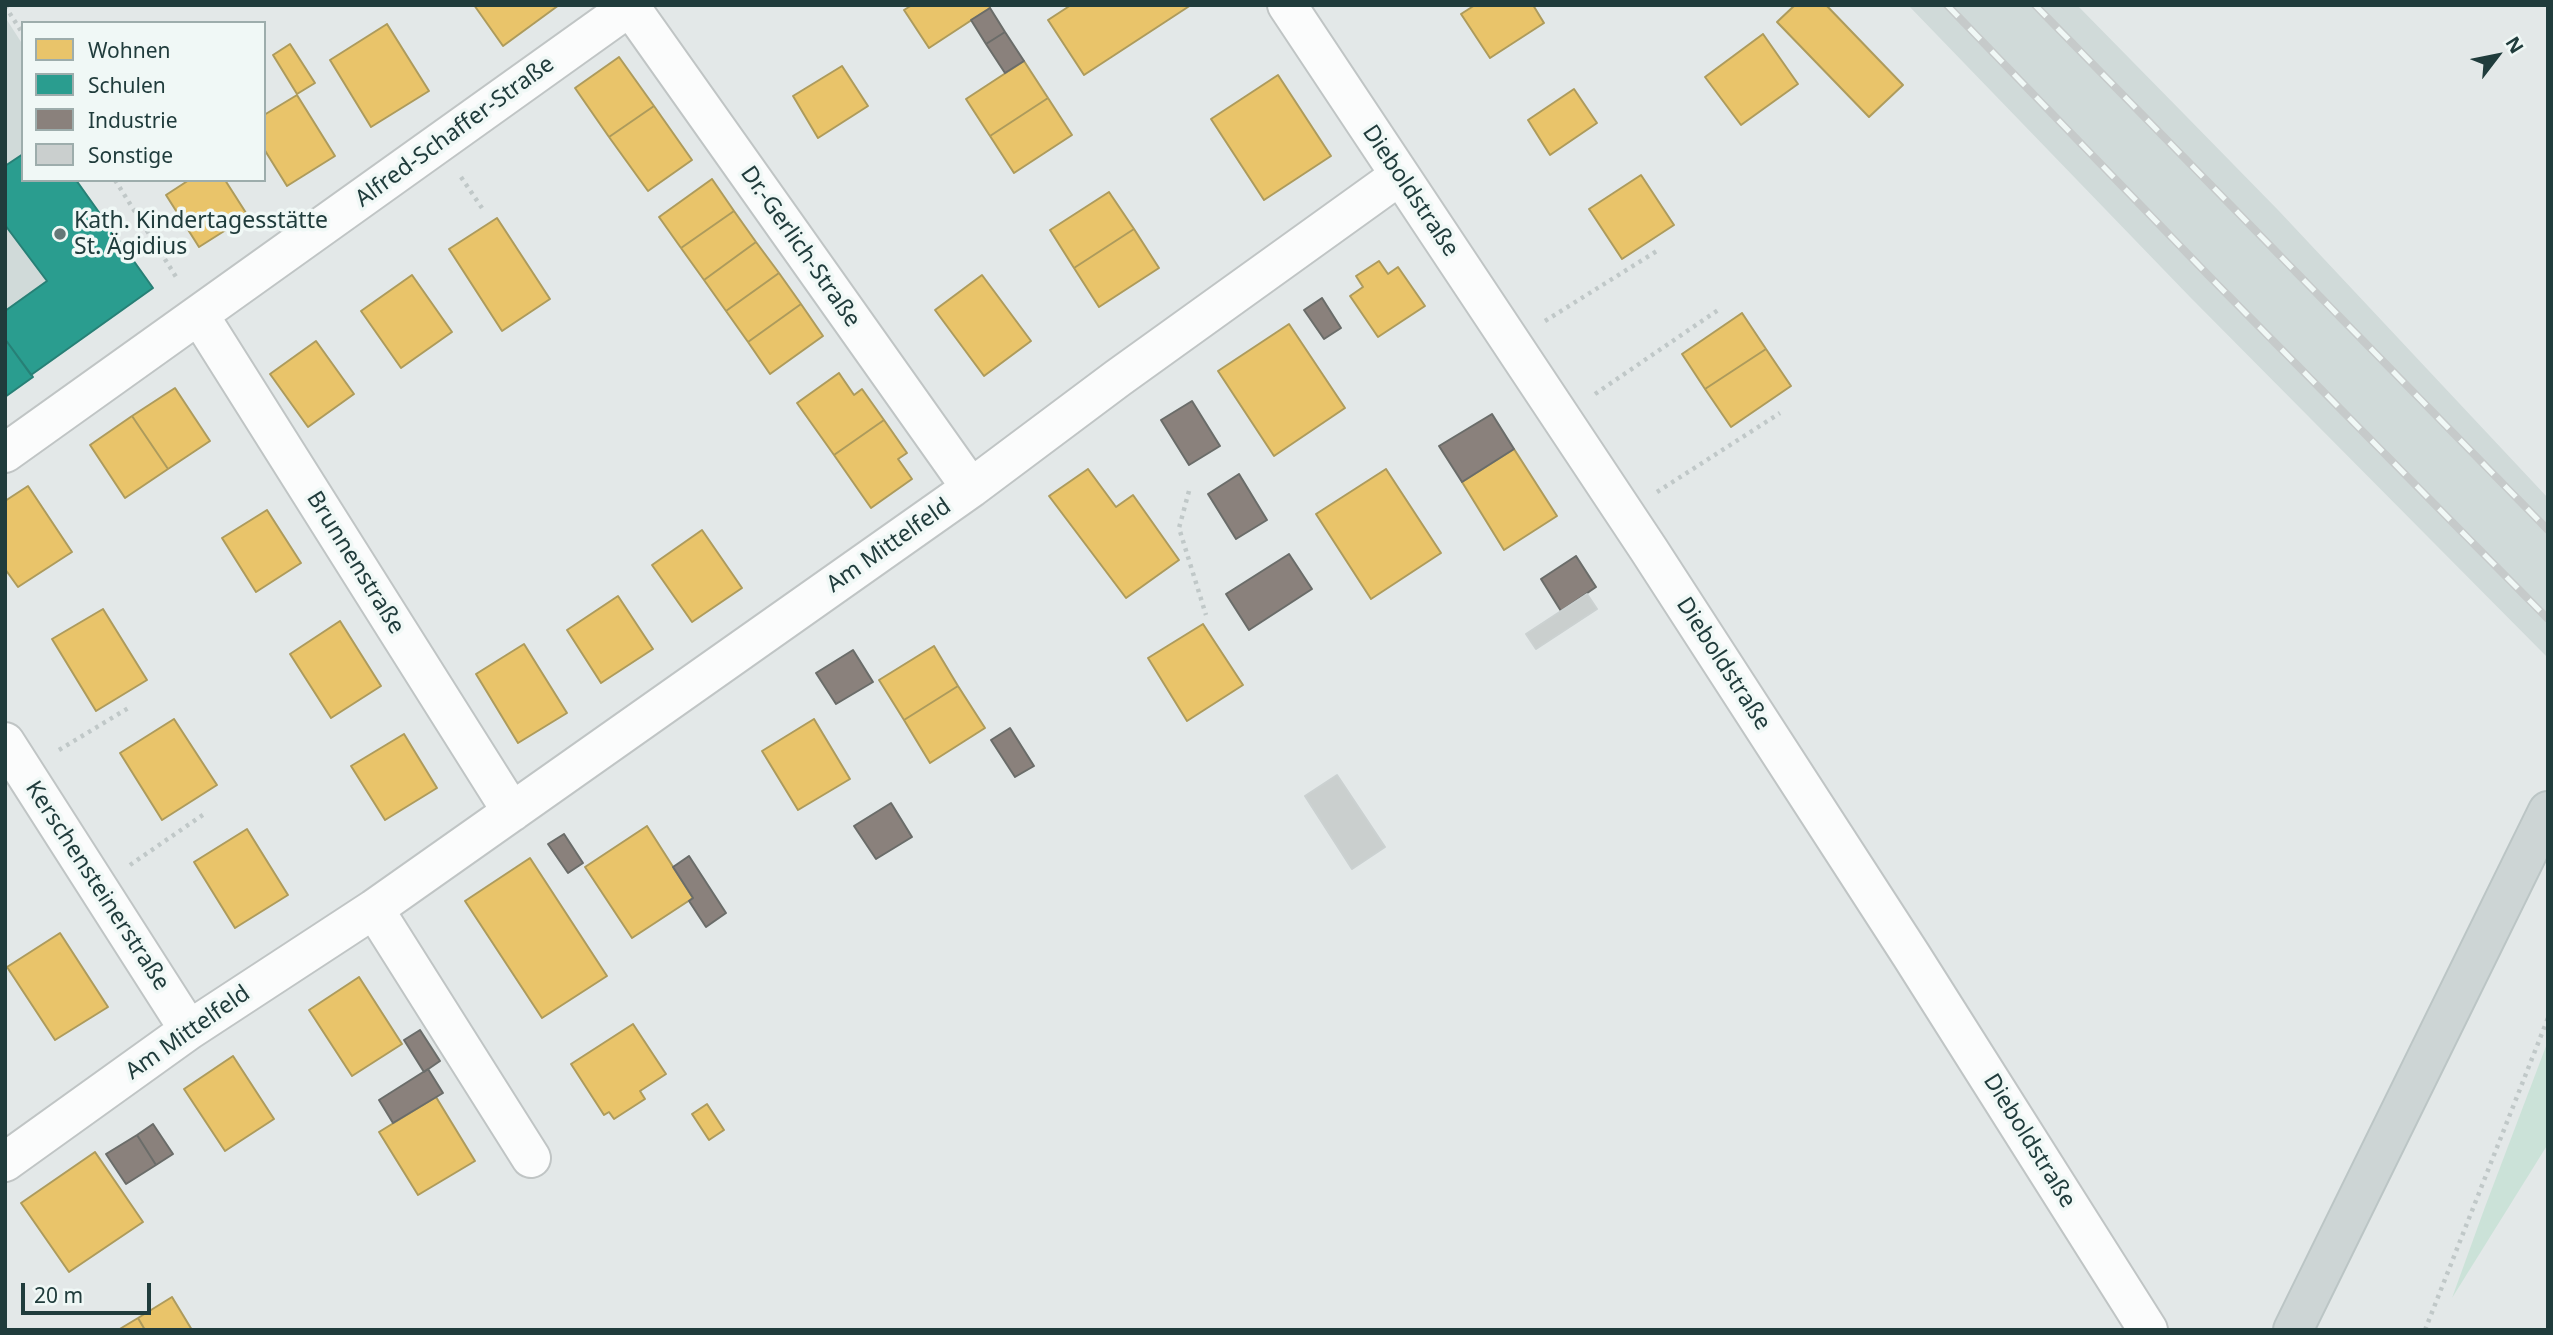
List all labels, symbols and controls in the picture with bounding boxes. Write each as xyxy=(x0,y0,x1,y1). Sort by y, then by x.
legend xyxy=(21,21,266,182)
north arrow xyxy=(2462,21,2532,91)
text: N xyxy=(2500,31,2530,58)
text: Wohnen xyxy=(88,36,171,64)
street label: Alfred-Schaffer-Straße xyxy=(350,51,560,213)
text: Schulen xyxy=(88,71,166,99)
text: Industrie xyxy=(88,106,178,134)
street label: Dieboldstraße xyxy=(1356,120,1464,262)
text: Sonstige xyxy=(88,141,173,169)
street label: Dr.-Gerlich-Straße xyxy=(734,161,866,333)
place label: Kath. Kindertagesstätte St. Ägidius xyxy=(74,207,328,261)
marker: Kath. Kindertagesstätte St. Ägidius xyxy=(52,226,68,242)
street label: Brunnenstraße xyxy=(300,487,410,639)
street label: Am Mittelfeld xyxy=(822,493,956,599)
street label: Dieboldstraße xyxy=(1670,593,1776,735)
street label: Kerschensteinerstraße xyxy=(19,776,175,996)
street label: Am Mittelfeld xyxy=(121,980,255,1086)
street label: Dieboldstraße xyxy=(1977,1069,2081,1213)
scale bar xyxy=(24,1268,154,1312)
text: 20 m xyxy=(34,1281,83,1309)

